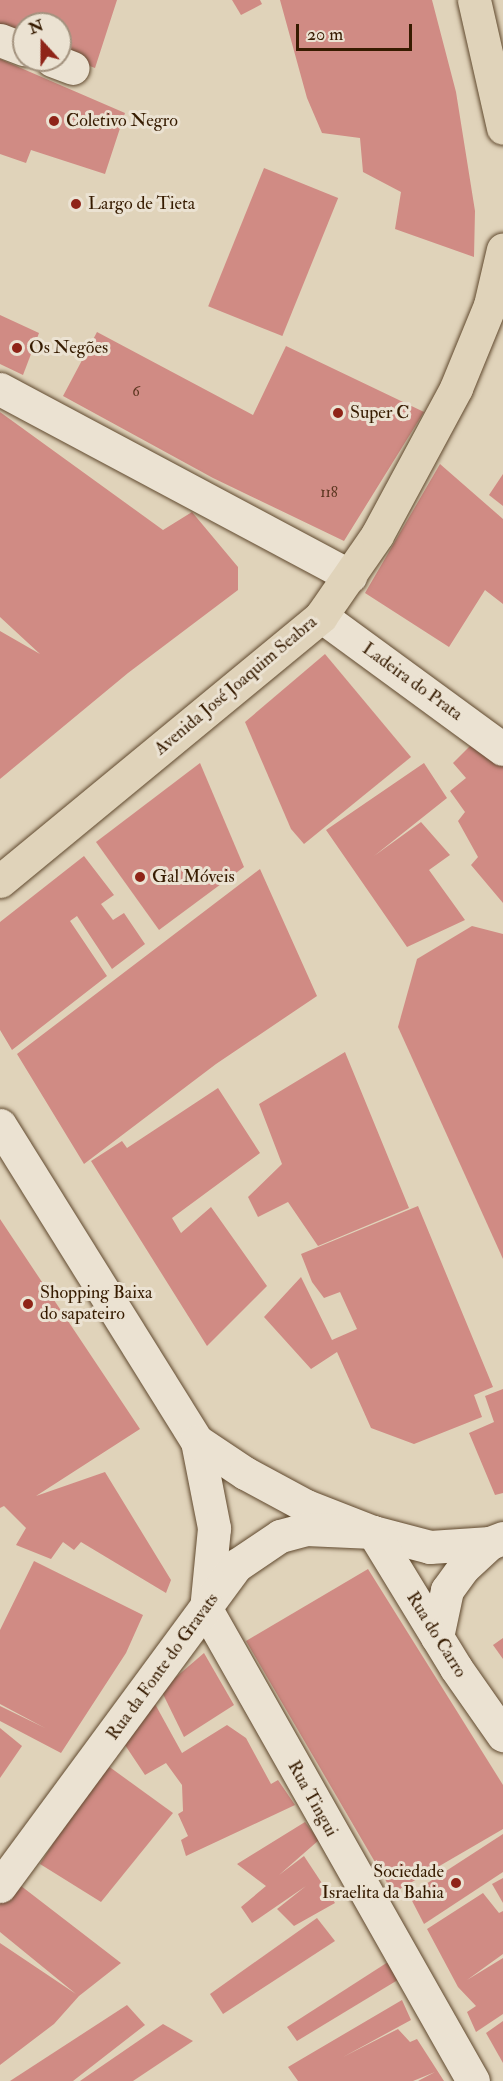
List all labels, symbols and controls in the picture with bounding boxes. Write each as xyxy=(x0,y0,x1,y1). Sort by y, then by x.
north arrow xyxy=(12,12,72,72)
scale bar xyxy=(299,12,414,50)
text: N xyxy=(26,15,47,39)
text: 20 m xyxy=(307,23,343,46)
place label: Coletivo Negro xyxy=(66,110,178,132)
marker: Coletivo Negro xyxy=(47,114,61,128)
place label: Largo de Tieta xyxy=(88,193,195,215)
marker: Largo de Tieta xyxy=(69,197,83,211)
place label: Os Negões xyxy=(29,337,108,359)
marker: Os Negões xyxy=(10,341,24,355)
house number: 6 xyxy=(132,383,140,401)
place label: Super C xyxy=(350,402,410,424)
marker: Super C xyxy=(331,406,345,420)
house number: 118 xyxy=(320,484,338,502)
street label: Avenida José Joaquim Seabra xyxy=(150,612,322,760)
street label: Ladeira do Prata xyxy=(358,638,466,726)
place label: Gal Móveis xyxy=(152,866,235,888)
marker: Gal Móveis xyxy=(133,870,147,884)
place label: Shopping Baixa do sapateiro xyxy=(40,1283,152,1326)
marker: Shopping Baixa do sapateiro xyxy=(21,1297,35,1311)
street label: Rua do Carro xyxy=(401,1588,471,1682)
street label: Rua da Fonte do Gravats xyxy=(102,1589,224,1745)
street label: Rua Tingui xyxy=(282,1757,342,1841)
place label: Sociedade Israelita da Bahia xyxy=(322,1862,444,1904)
marker: Sociedade Israelita da Bahia xyxy=(449,1876,463,1890)

